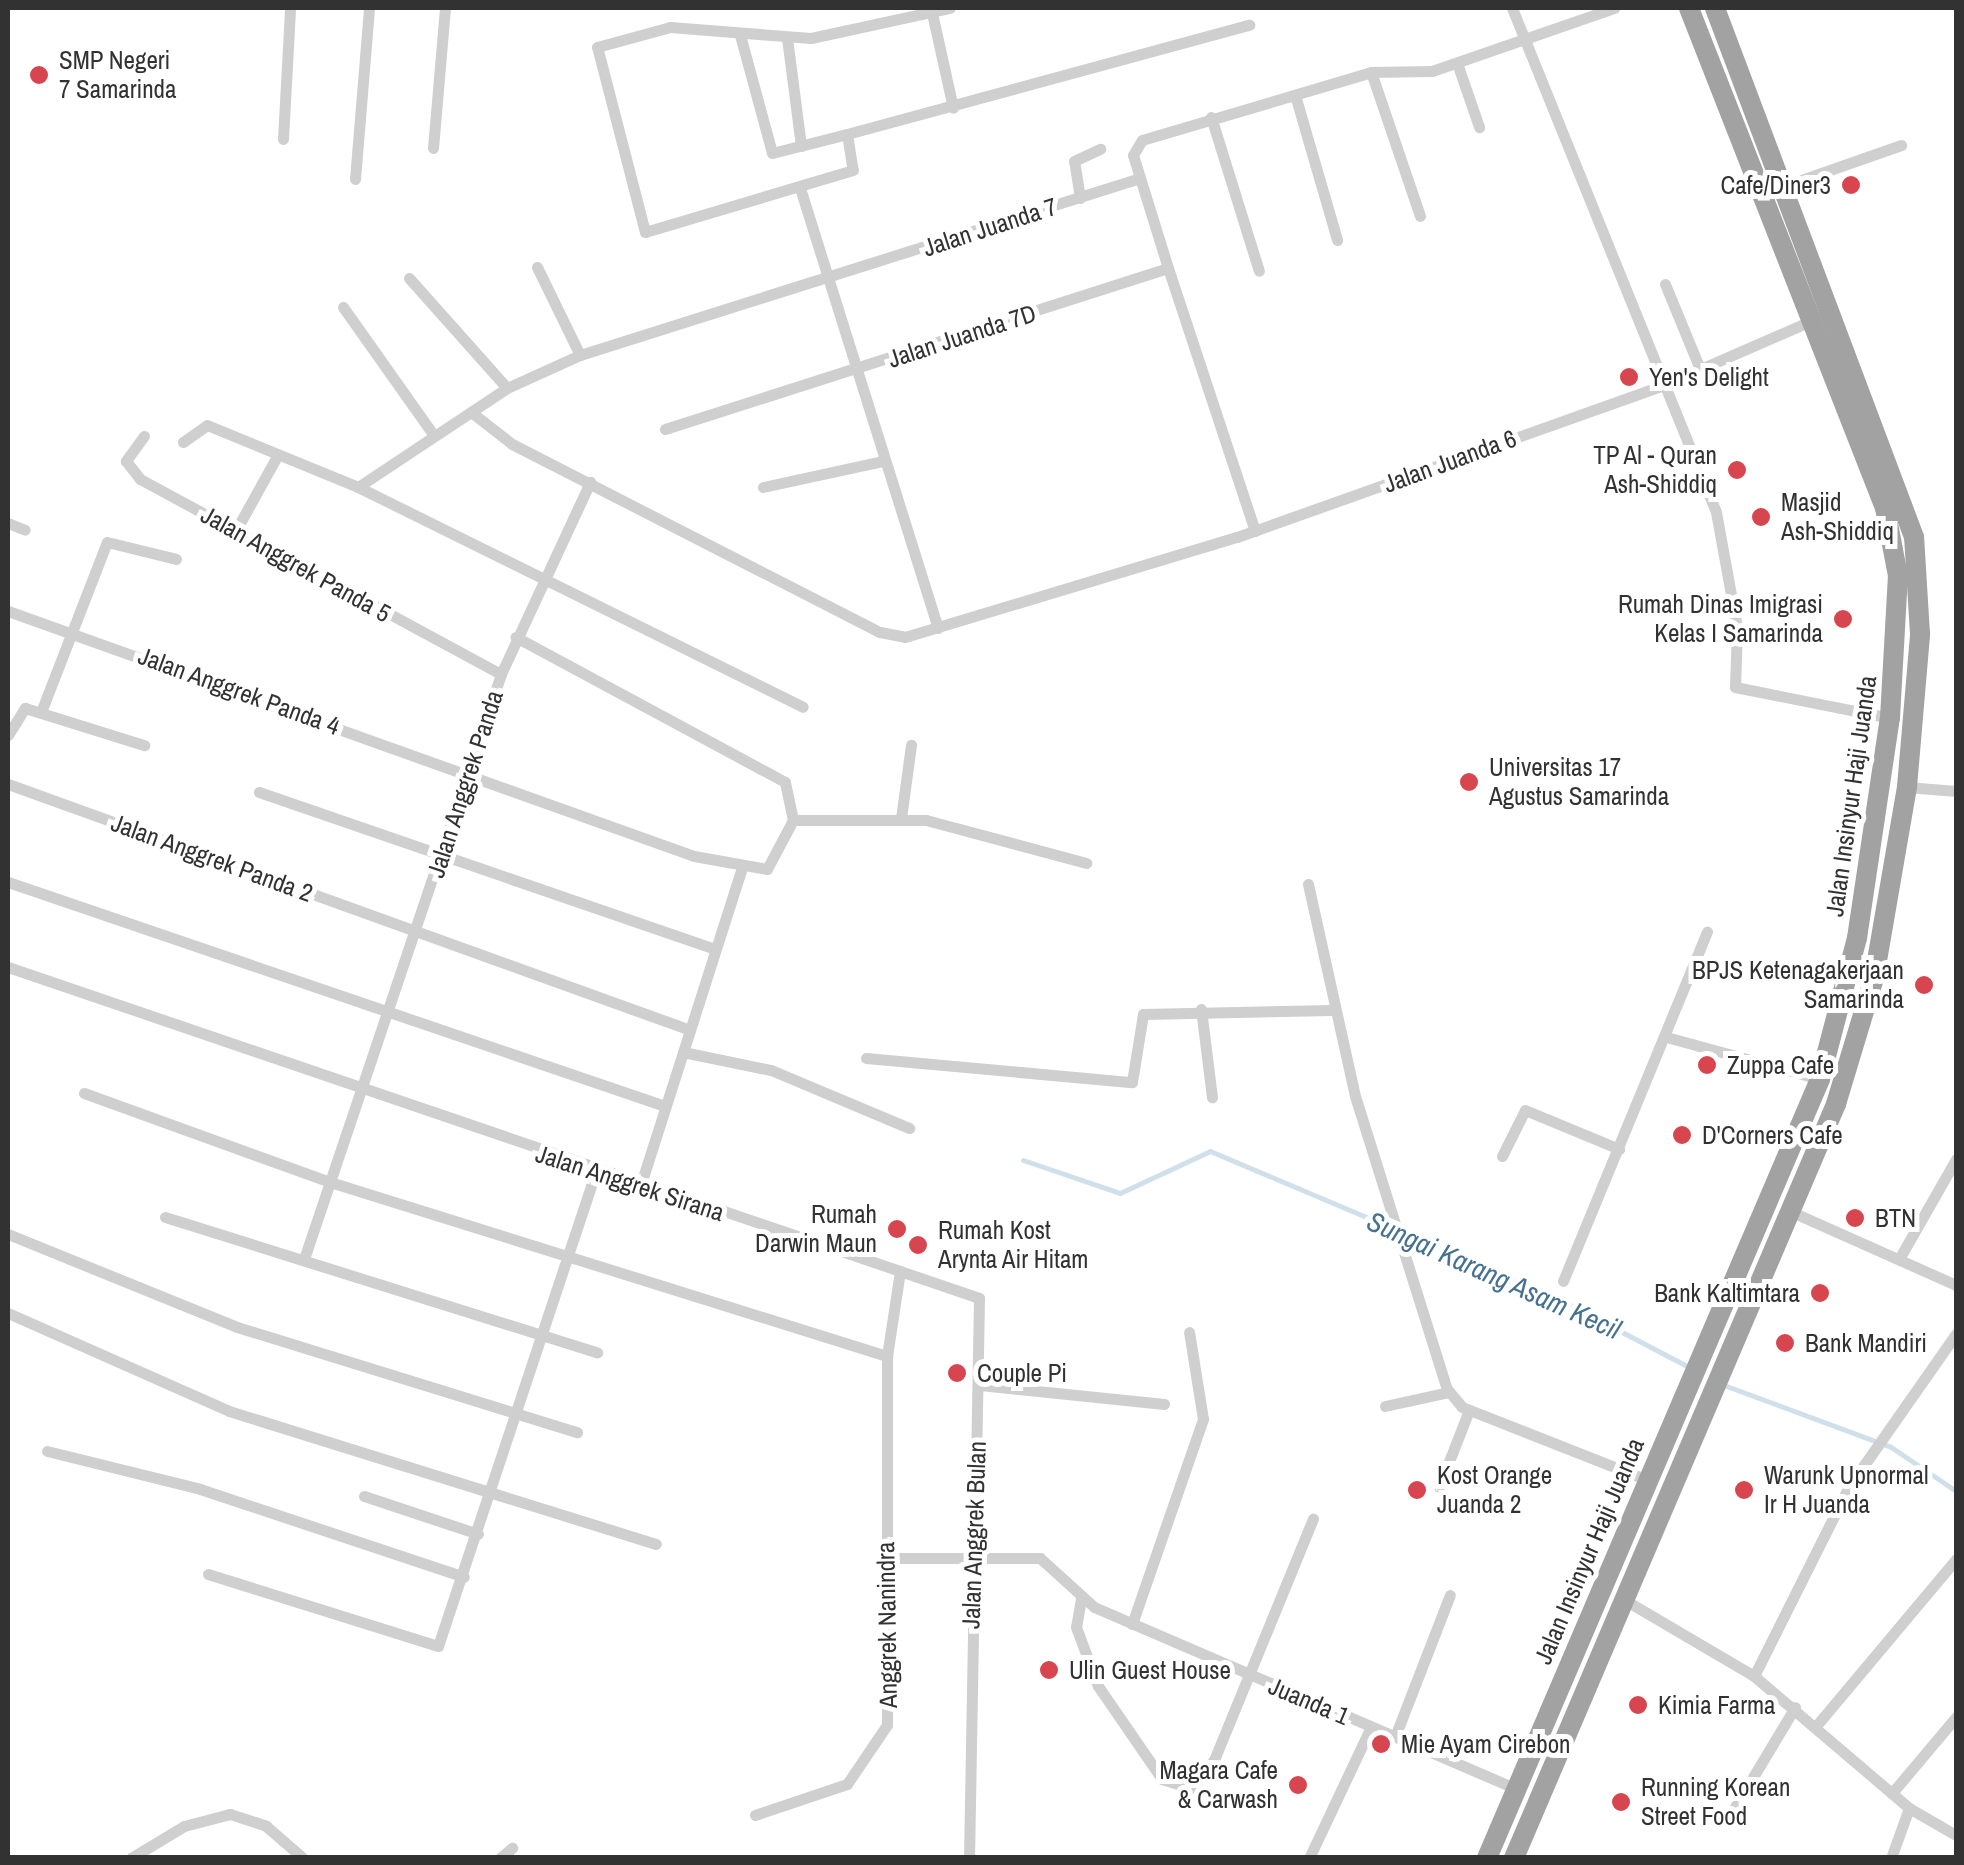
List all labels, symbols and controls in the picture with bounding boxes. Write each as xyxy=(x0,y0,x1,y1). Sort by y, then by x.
place label: SMP Negeri 7 Samarinda xyxy=(59,46,176,105)
marker: SMP Negeri 7 Samarinda xyxy=(28,64,50,86)
place label: Cafe/Diner3 xyxy=(1720,170,1831,200)
marker: Cafe/Diner3 xyxy=(1840,174,1862,196)
street label: Jalan Juanda 7 xyxy=(919,191,1061,263)
street label: Jalan Juanda 7D xyxy=(884,298,1040,374)
place label: Yen's Delight xyxy=(1649,362,1769,392)
marker: Yen's Delight xyxy=(1618,366,1640,388)
street label: Jalan Juanda 6 xyxy=(1380,423,1520,499)
place label: TP Al - Quran Ash-Shiddiq xyxy=(1592,441,1717,500)
marker: TP Al - Quran Ash-Shiddiq xyxy=(1726,459,1748,481)
place label: Masjid Ash-Shiddiq xyxy=(1781,488,1894,547)
street label: Jalan Anggrek Panda 5 xyxy=(196,499,396,629)
marker: Masjid Ash-Shiddiq xyxy=(1750,506,1772,528)
place label: Rumah Dinas Imigrasi Kelas I Samarinda xyxy=(1618,590,1823,649)
marker: Rumah Dinas Imigrasi Kelas I Samarinda xyxy=(1832,608,1854,630)
street label: Jalan Anggrek Panda 4 xyxy=(134,640,344,742)
street label: Jalan Insinyur Haji Juanda xyxy=(1819,674,1883,918)
street label: Jalan Anggrek Panda xyxy=(420,686,510,882)
place label: Universitas 17 Agustus Samarinda xyxy=(1489,753,1669,812)
marker: Universitas 17 Agustus Samarinda xyxy=(1458,771,1480,793)
street label: Jalan Anggrek Panda 2 xyxy=(107,807,317,909)
place label: BPJS Ketenagakerjaan Samarinda xyxy=(1692,956,1904,1015)
marker: BPJS Ketenagakerjaan Samarinda xyxy=(1913,974,1935,996)
place label: Zuppa Cafe xyxy=(1727,1050,1834,1080)
marker: Zuppa Cafe xyxy=(1696,1054,1718,1076)
place label: D'Corners Cafe xyxy=(1702,1120,1843,1150)
marker: D'Corners Cafe xyxy=(1671,1124,1693,1146)
street label: Jalan Anggrek Sirana xyxy=(532,1138,728,1228)
place label: Rumah Darwin Maun xyxy=(755,1200,877,1259)
place label: BTN xyxy=(1875,1203,1916,1233)
water label: Sungai Karang Asam Kecil xyxy=(1361,1204,1627,1346)
marker: BTN xyxy=(1844,1207,1866,1229)
place label: Rumah Kost Arynta Air Hitam xyxy=(938,1216,1090,1275)
marker: Rumah Darwin Maun xyxy=(886,1218,908,1240)
marker: Rumah Kost Arynta Air Hitam xyxy=(907,1234,929,1256)
place label: Bank Kaltimtara xyxy=(1654,1278,1800,1308)
marker: Bank Kaltimtara xyxy=(1809,1282,1831,1304)
place label: Bank Mandiri xyxy=(1805,1328,1927,1358)
marker: Bank Mandiri xyxy=(1774,1332,1796,1354)
place label: Couple Pi xyxy=(977,1358,1067,1388)
marker: Couple Pi xyxy=(946,1362,968,1384)
street label: Jalan Insinyur Haji Juanda xyxy=(1528,1433,1650,1669)
street label: Jalan Anggrek Bulan xyxy=(956,1440,992,1630)
place label: Kost Orange Juanda 2 xyxy=(1437,1461,1552,1520)
place label: Warunk Upnormal Ir H Juanda xyxy=(1764,1461,1928,1520)
marker: Kost Orange Juanda 2 xyxy=(1406,1479,1428,1501)
marker: Warunk Upnormal Ir H Juanda xyxy=(1733,1479,1755,1501)
street label: Anggrek Nanindra xyxy=(871,1542,903,1708)
place label: Ulin Guest House xyxy=(1069,1655,1231,1685)
marker: Ulin Guest House xyxy=(1038,1659,1060,1681)
street label: Juanda 1 xyxy=(1264,1671,1354,1731)
place label: Kimia Farma xyxy=(1658,1690,1775,1720)
marker: Kimia Farma xyxy=(1627,1694,1649,1716)
place label: Mie Ayam Cirebon xyxy=(1401,1729,1572,1759)
marker: Mie Ayam Cirebon xyxy=(1370,1733,1392,1755)
place label: Magara Cafe & Carwash xyxy=(1160,1756,1278,1815)
place label: Running Korean Street Food xyxy=(1641,1773,1790,1832)
marker: Magara Cafe & Carwash xyxy=(1287,1774,1309,1796)
marker: Running Korean Street Food xyxy=(1610,1791,1632,1813)

